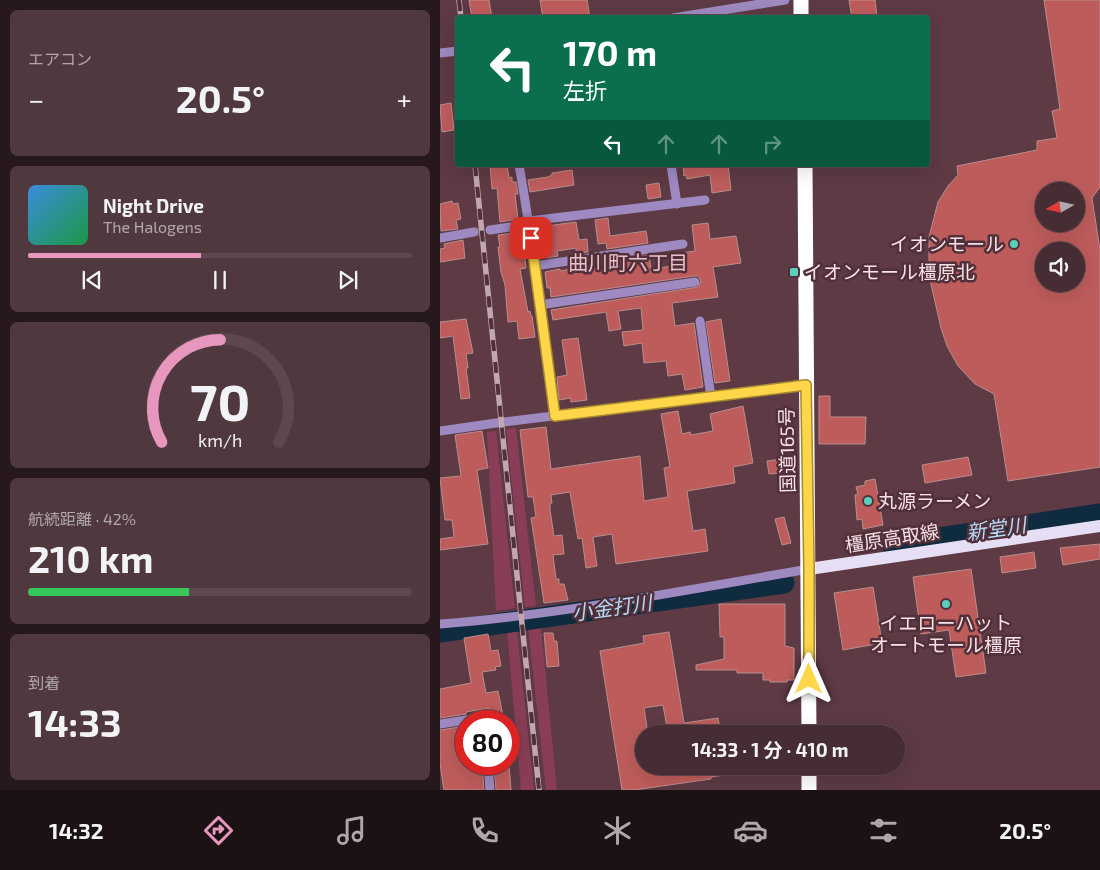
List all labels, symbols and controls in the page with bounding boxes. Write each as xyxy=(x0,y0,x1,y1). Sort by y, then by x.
text: 170 m xyxy=(563,31,657,73)
icon: left xyxy=(480,35,545,100)
text: エアコン xyxy=(28,49,92,68)
text: 20.5° xyxy=(176,75,265,121)
text: 左折 xyxy=(563,77,607,103)
text: − xyxy=(28,82,44,116)
text: + xyxy=(397,82,412,116)
icon: left xyxy=(599,130,627,158)
icon: ahead xyxy=(652,130,680,158)
icon: ahead xyxy=(705,130,733,158)
icon: right xyxy=(758,130,786,158)
north arrow xyxy=(1035,182,1085,232)
map controls xyxy=(1035,182,1085,292)
text: Night Drive xyxy=(103,194,204,217)
text: The Halogens xyxy=(103,217,202,236)
pin xyxy=(510,217,552,259)
icon: arrive xyxy=(517,224,545,252)
place label: イオンモール xyxy=(890,232,1004,255)
marker: イオンモール xyxy=(1008,238,1020,250)
button: sound xyxy=(1035,242,1085,292)
district label: 曲川町六丁目 xyxy=(568,250,688,274)
place label: イオンモール橿原北 xyxy=(804,260,975,283)
icon: previous xyxy=(78,266,106,294)
icon: pause xyxy=(206,266,234,294)
icon: next xyxy=(334,266,362,294)
marker: イオンモール橿原北 xyxy=(788,266,800,278)
text: 70 xyxy=(190,369,250,431)
street label: 国道165号 xyxy=(774,407,799,493)
text: km/h xyxy=(198,429,242,451)
place label: 丸源ラーメン xyxy=(878,489,991,512)
marker: 丸源ラーメン xyxy=(862,495,874,507)
text: 航続距離 · 42% xyxy=(28,509,136,528)
water label: 新堂川 xyxy=(964,512,1029,544)
street label: 橿原高取線 xyxy=(843,519,941,556)
text: 210 km xyxy=(28,535,153,581)
water label: 小金打川 xyxy=(571,589,655,624)
marker: イエローハット オートモール橿原 xyxy=(940,598,952,610)
place label: イエローハット オートモール橿原 xyxy=(870,611,1022,656)
position arrow xyxy=(782,652,834,704)
text: 到着 xyxy=(28,673,60,692)
text: 14:33 xyxy=(28,699,121,745)
speed limit sign: 80 xyxy=(455,710,520,775)
text: 14:33 · 1 分 · 410 m xyxy=(691,738,849,761)
icon: directions xyxy=(201,813,236,848)
icon: music xyxy=(334,813,369,848)
icon: phone xyxy=(467,813,502,848)
icon: climate xyxy=(600,813,635,848)
icon: car xyxy=(733,813,768,848)
icon: filters xyxy=(866,813,901,848)
text: 14:32 xyxy=(49,817,103,843)
text: 20.5° xyxy=(999,817,1051,843)

